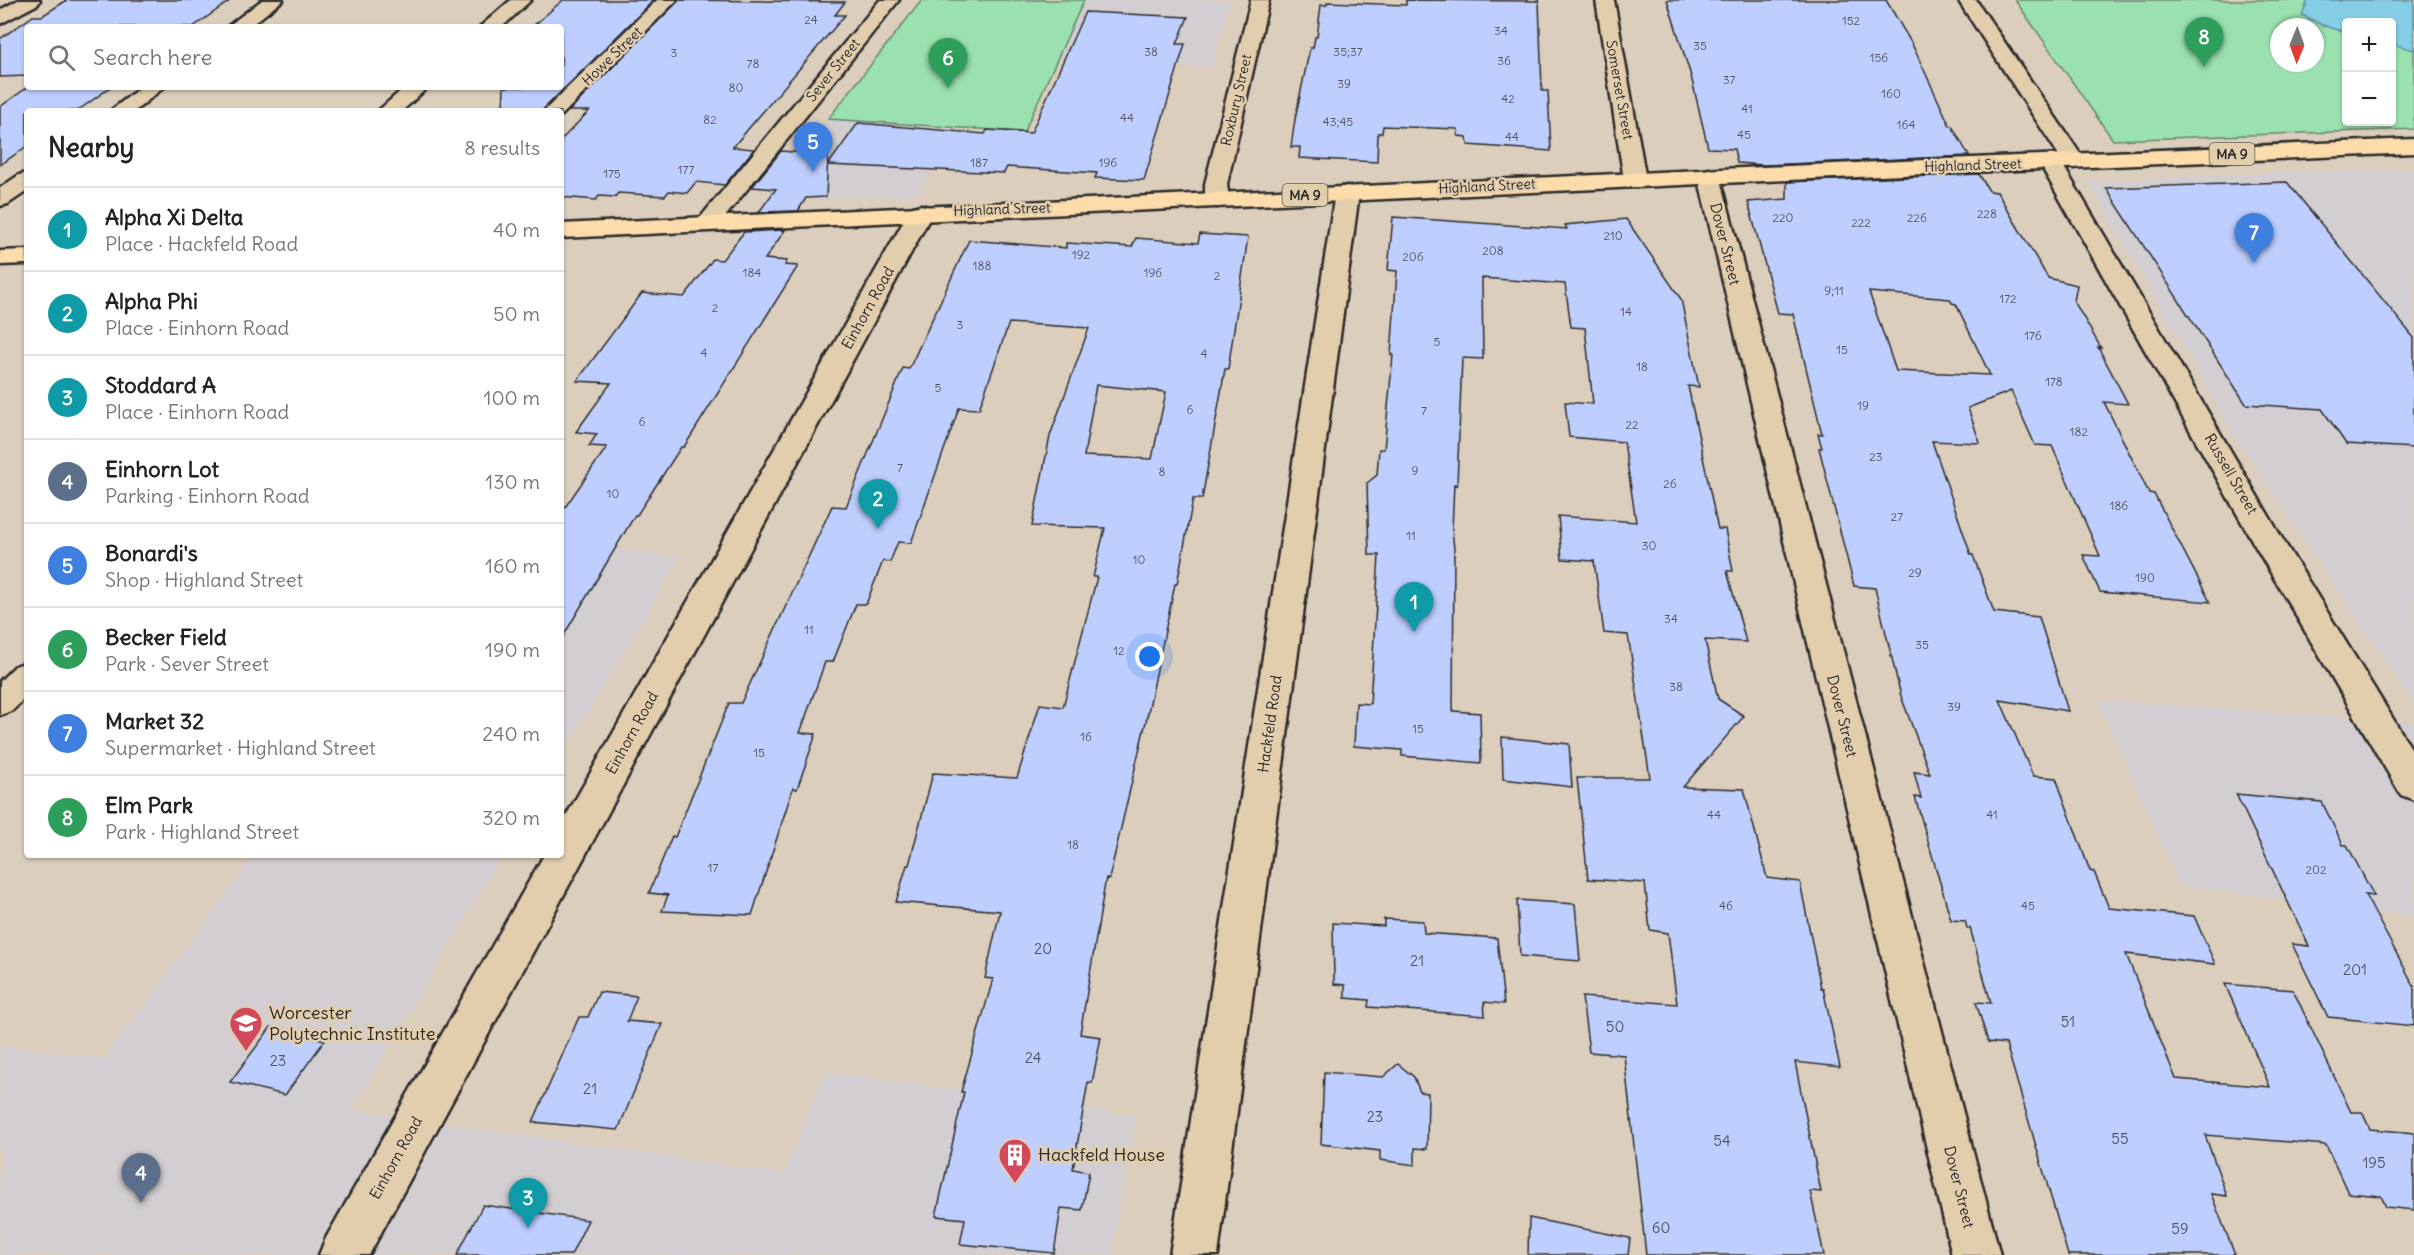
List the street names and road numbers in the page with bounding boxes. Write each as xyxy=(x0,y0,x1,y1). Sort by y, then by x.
street label: Howe Street xyxy=(578,23,646,89)
street label: Sever Street xyxy=(802,35,864,105)
street label: Somerset Street xyxy=(1602,39,1638,141)
street label: Roxbury Street xyxy=(1217,52,1255,148)
road number: MA 9 xyxy=(2210,143,2254,165)
street label: Highland Street xyxy=(1924,154,2022,176)
street label: Highland Street xyxy=(1438,174,1536,198)
road number: MA 9 xyxy=(1282,184,1328,206)
street label: Highland Street xyxy=(953,198,1051,220)
street label: Dover Street xyxy=(1706,201,1745,287)
street label: Einhorn Road xyxy=(837,263,898,352)
street label: Russell Street xyxy=(2201,430,2262,518)
street label: Dover Street xyxy=(1823,673,1862,759)
street label: Hackfeld Road xyxy=(1253,674,1286,774)
street label: Einhorn Road xyxy=(601,688,662,777)
street label: Einhorn Road xyxy=(365,1113,426,1202)
street label: Dover Street xyxy=(1940,1144,1979,1230)

